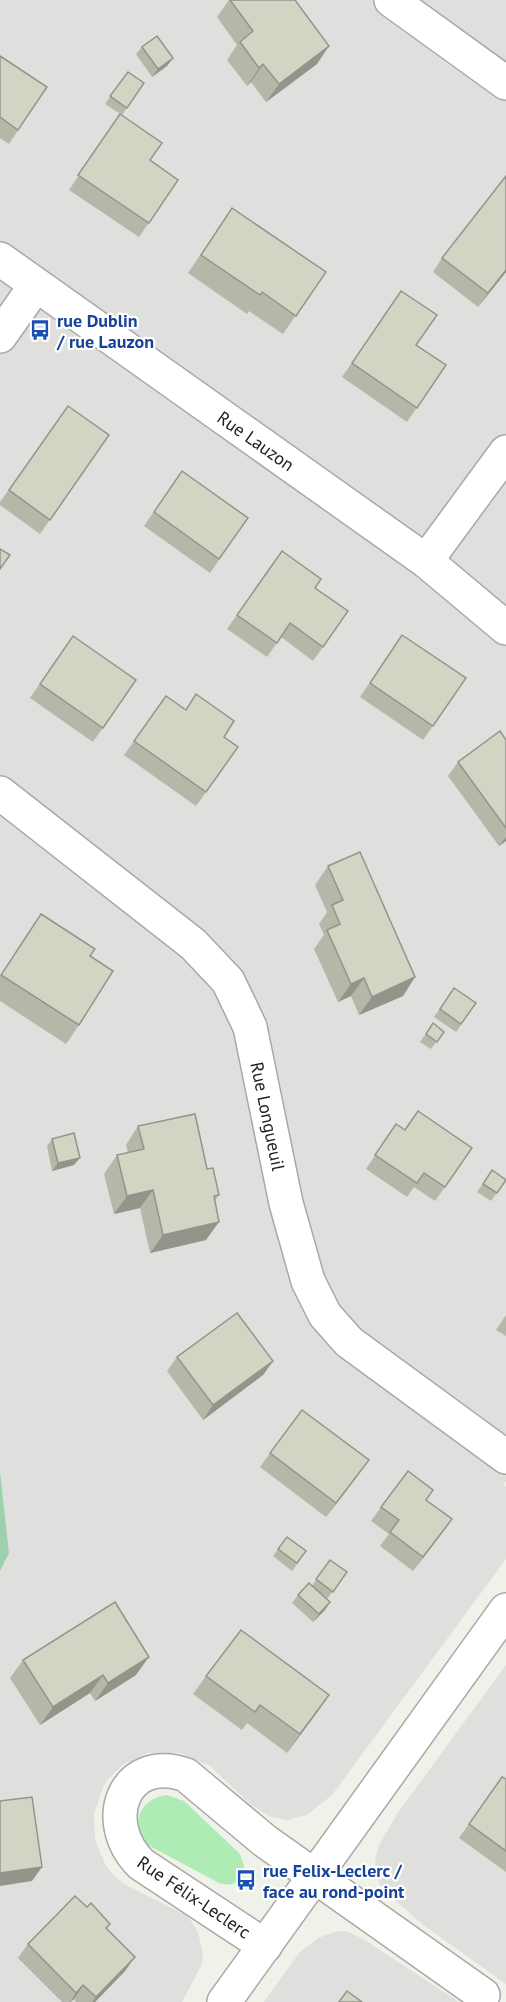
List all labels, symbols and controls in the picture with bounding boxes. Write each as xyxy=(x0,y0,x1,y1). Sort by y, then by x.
place label: rue Dublin / rue Lauzon xyxy=(56,309,154,353)
bus stop icon: rue Dublin / rue Lauzon xyxy=(28,318,52,342)
street label: Rue Lauzon xyxy=(213,405,299,476)
street label: Rue Longueuil xyxy=(246,1060,291,1173)
street label: Rue Félix-Leclerc xyxy=(133,1851,255,1943)
place label: rue Felix-Leclerc / face au rond-point xyxy=(263,1859,405,1903)
bus stop icon: rue Felix-Leclerc / face au rond-point xyxy=(234,1868,258,1892)

